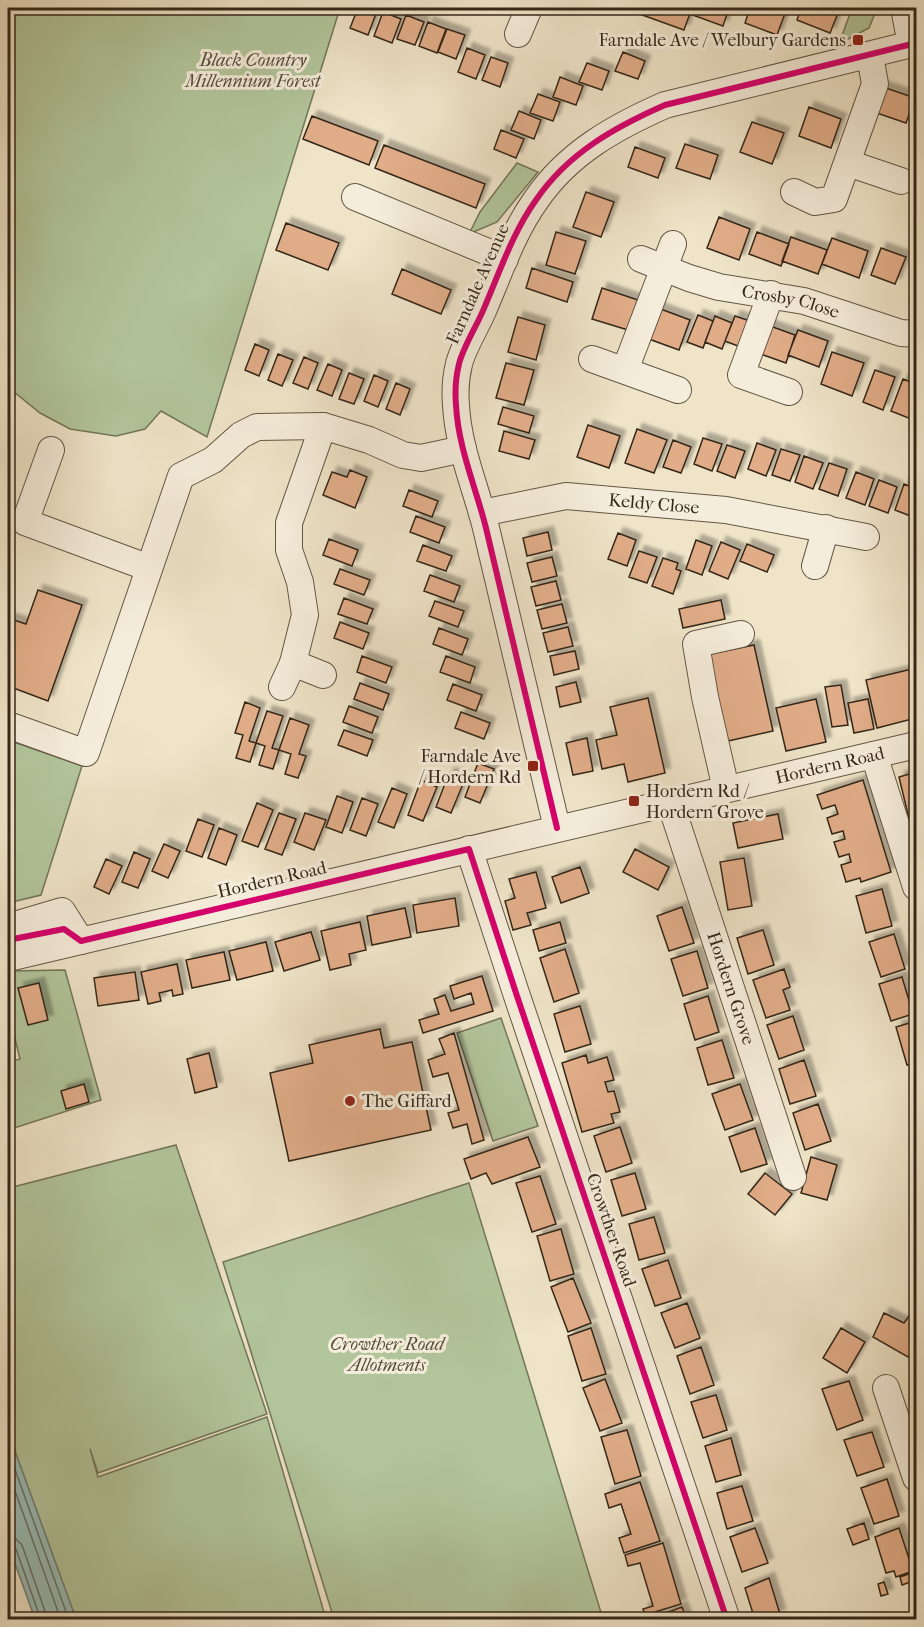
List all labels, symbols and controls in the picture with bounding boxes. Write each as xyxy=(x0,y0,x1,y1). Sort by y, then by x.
place label: Farndale Ave / Welbury Gardens xyxy=(598,30,846,51)
marker: Farndale Ave / Welbury Gardens xyxy=(851,33,865,47)
park label: Black Country Millennium Forest xyxy=(184,50,322,92)
street label: Farndale Avenue xyxy=(442,220,514,348)
street label: Crosby Close xyxy=(740,280,842,322)
street label: Keldy Close xyxy=(608,489,700,518)
street label: Hordern Road xyxy=(773,742,886,788)
place label: Farndale Ave / Hordern Rd xyxy=(418,746,521,788)
marker: Farndale Ave / Hordern Rd xyxy=(526,759,540,773)
place label: Hordern Rd / Hordern Grove xyxy=(646,781,764,823)
marker: Hordern Rd / Hordern Grove xyxy=(627,794,641,808)
street label: Hordern Road xyxy=(215,857,329,903)
street label: Hordern Grove xyxy=(703,929,759,1048)
place label: The Giffard xyxy=(362,1091,452,1112)
marker: The Giffard xyxy=(343,1094,357,1108)
street label: Crowther Road xyxy=(582,1170,640,1290)
park label: Crowther Road Allotments xyxy=(330,1334,447,1376)

